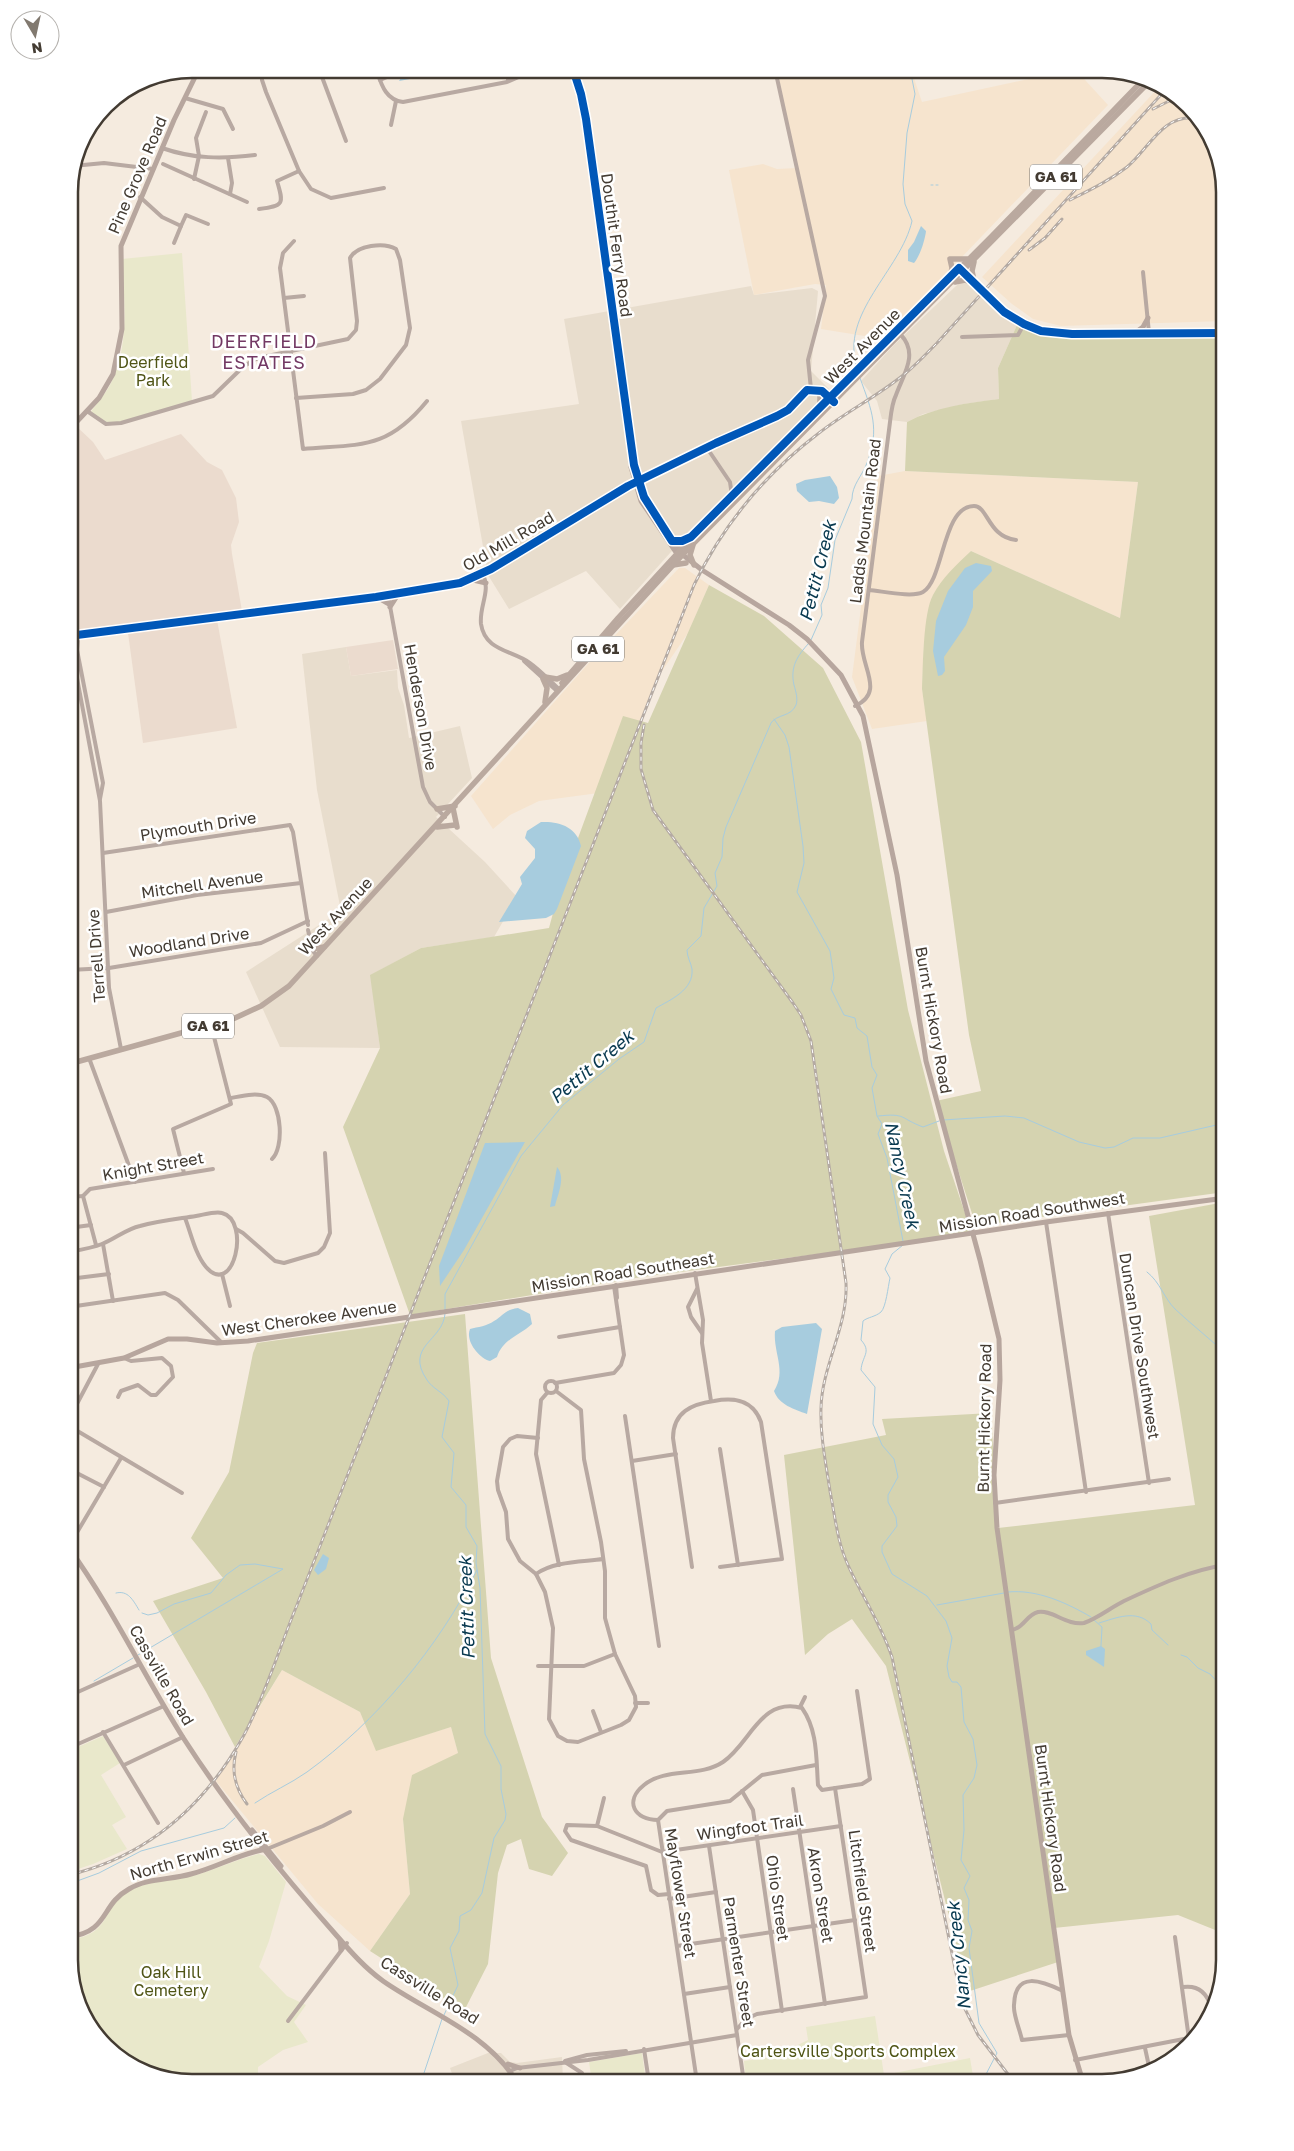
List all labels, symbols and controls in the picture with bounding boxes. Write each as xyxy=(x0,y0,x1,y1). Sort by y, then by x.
north arrow xyxy=(10,10,60,60)
text: N xyxy=(31,39,44,58)
street label: Pine Grove Road xyxy=(103,113,171,237)
road number: GA 61 xyxy=(1030,164,1082,190)
street label: Douthit Ferry Road xyxy=(597,172,637,318)
street label: West Avenue xyxy=(820,304,904,388)
district label: DEERFIELD ESTATES xyxy=(211,330,317,373)
park label: Deerfield Park xyxy=(118,352,188,390)
street label: Ladds Mountain Road xyxy=(845,437,885,605)
street label: Old Mill Road xyxy=(459,507,557,575)
water label: Pettit Creek xyxy=(794,516,841,623)
road number: GA 61 xyxy=(572,636,624,662)
street label: Henderson Drive xyxy=(400,642,442,772)
street label: Plymouth Drive xyxy=(138,807,258,845)
street label: Mitchell Avenue xyxy=(140,866,264,902)
street label: West Avenue xyxy=(294,873,376,959)
street label: Terrell Drive xyxy=(83,909,109,1003)
street label: Woodland Drive xyxy=(128,923,250,961)
street label: Burnt Hickory Road xyxy=(911,945,957,1095)
road number: GA 61 xyxy=(182,1014,234,1038)
water label: Pettit Creek xyxy=(545,1024,639,1108)
water label: Nancy Creek xyxy=(881,1119,925,1232)
street label: Knight Street xyxy=(101,1147,205,1185)
street label: Mission Road Southwest xyxy=(937,1187,1127,1237)
street label: Mission Road Southeast xyxy=(530,1248,716,1296)
street label: Duncan Drive Southwest xyxy=(1115,1251,1165,1441)
street label: West Cherokee Avenue xyxy=(220,1296,398,1340)
street label: Burnt Hickory Road xyxy=(973,1343,995,1493)
water label: Pettit Creek xyxy=(453,1554,479,1660)
street label: Cassville Road xyxy=(125,1621,199,1729)
street label: Burnt Hickory Road xyxy=(1031,1743,1071,1893)
street label: Wingfoot Trail xyxy=(695,1810,805,1844)
street label: North Erwin Street xyxy=(127,1826,271,1884)
street label: Mayflower Street xyxy=(661,1826,701,1960)
street label: Litchfield Street xyxy=(844,1828,882,1954)
street label: Akron Street xyxy=(804,1846,838,1944)
street label: Ohio Street xyxy=(762,1854,794,1942)
street label: Parmenter Street xyxy=(719,1895,759,2029)
water label: Nancy Creek xyxy=(941,1899,975,2012)
street label: Cassville Road xyxy=(377,1952,483,2028)
park label: Oak Hill Cemetery xyxy=(134,1962,209,2000)
park label: Cartersville Sports Complex xyxy=(740,2041,956,2061)

